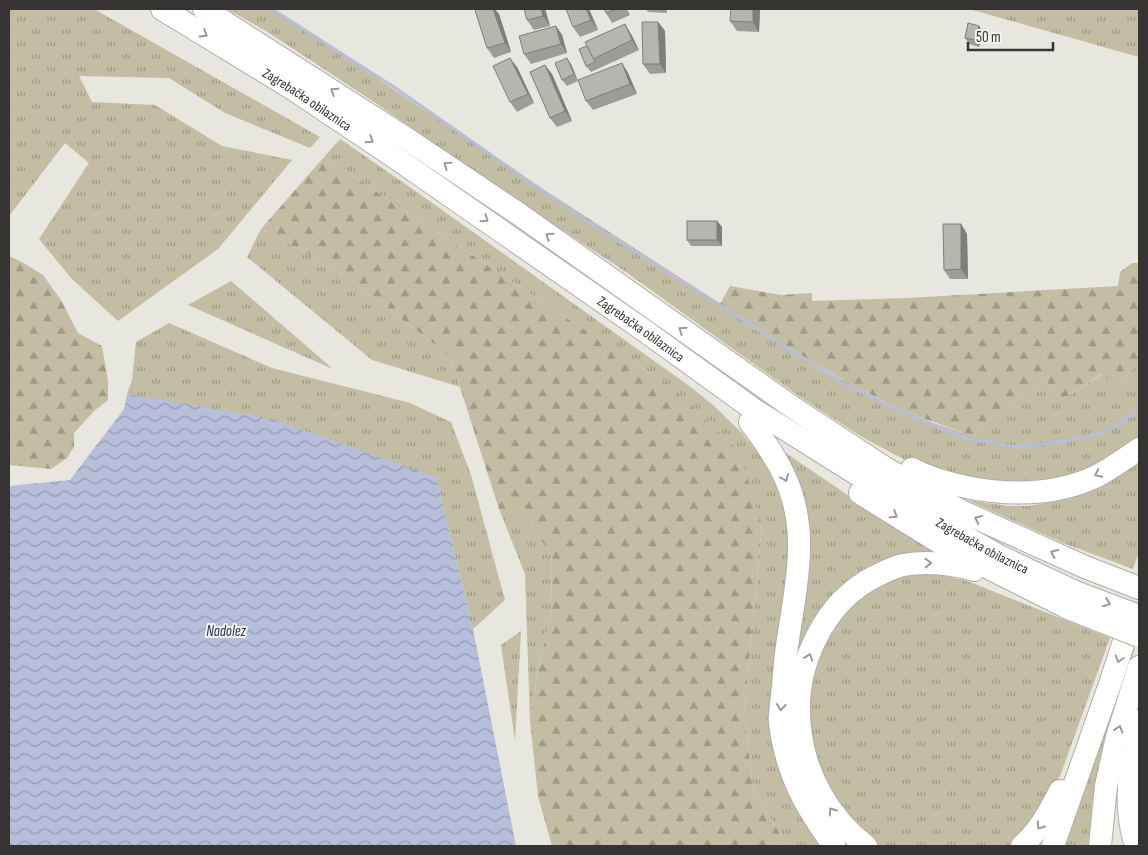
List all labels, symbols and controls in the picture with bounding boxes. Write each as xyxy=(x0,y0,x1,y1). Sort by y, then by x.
scale bar xyxy=(968,20,1053,52)
one-way arrow xyxy=(198,28,208,37)
text: 50 m xyxy=(976,28,1001,47)
street label: Zagrebačka obilaznica xyxy=(259,65,355,135)
one-way arrow xyxy=(330,88,339,98)
one-way arrow xyxy=(365,134,374,144)
one-way arrow xyxy=(443,162,452,171)
one-way arrow xyxy=(479,213,489,222)
one-way arrow xyxy=(546,233,555,242)
street label: Zagrebačka obilaznica xyxy=(594,293,687,366)
one-way arrow xyxy=(678,327,688,336)
one-way arrow xyxy=(1094,468,1103,479)
one-way arrow xyxy=(779,473,790,482)
one-way arrow xyxy=(888,509,898,518)
street label: Zagrebačka obilaznica xyxy=(933,514,1031,578)
one-way arrow xyxy=(974,515,983,525)
one-way arrow xyxy=(1050,549,1059,560)
one-way arrow xyxy=(924,558,932,568)
one-way arrow xyxy=(1103,598,1111,608)
water label: Nadolez xyxy=(206,622,247,641)
one-way arrow xyxy=(803,653,813,662)
one-way arrow xyxy=(1114,654,1124,663)
one-way arrow xyxy=(776,703,787,711)
one-way arrow xyxy=(1114,726,1124,734)
one-way arrow xyxy=(829,807,838,817)
one-way arrow xyxy=(1037,821,1046,830)

